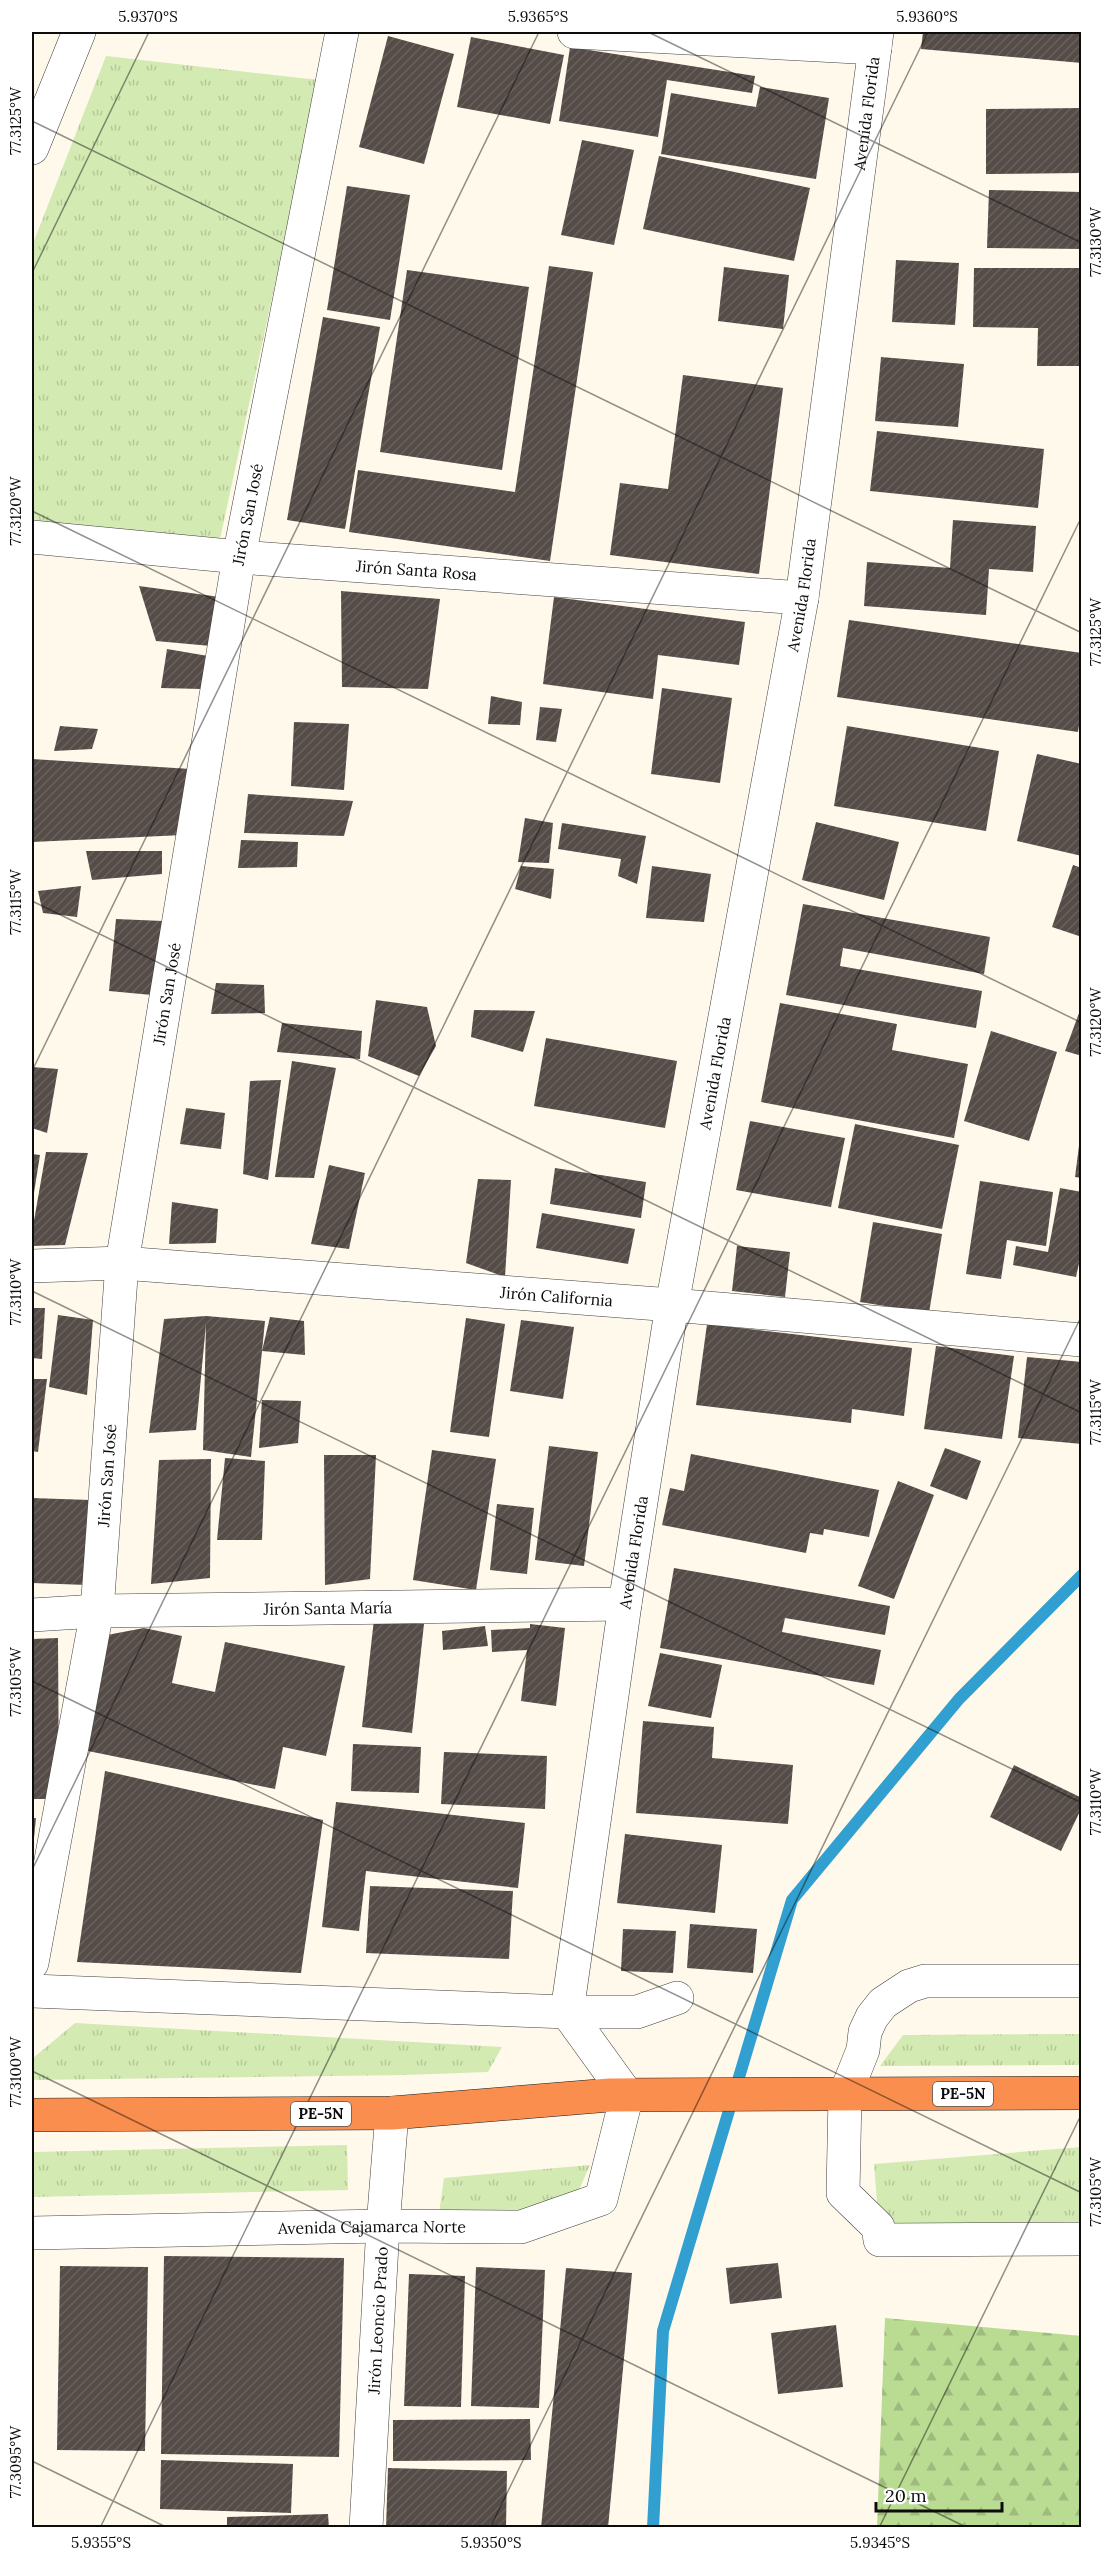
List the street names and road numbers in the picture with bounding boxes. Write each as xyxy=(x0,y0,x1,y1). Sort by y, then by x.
street label: Avenida Florida xyxy=(849,55,884,172)
street label: Jirón San José xyxy=(228,461,267,568)
street label: Avenida Florida xyxy=(782,537,820,654)
street label: Jirón Santa Rosa xyxy=(354,555,478,584)
street label: Jirón San José xyxy=(148,941,185,1047)
street label: Avenida Florida xyxy=(694,1015,735,1132)
street label: Jirón California xyxy=(499,1282,614,1310)
street label: Jirón San José xyxy=(93,1423,120,1529)
street label: Avenida Florida xyxy=(614,1494,652,1611)
street label: Jirón Santa María xyxy=(262,1597,392,1619)
road number: PE-5N xyxy=(933,2082,993,2106)
road number: PE-5N xyxy=(291,2102,351,2126)
street label: Avenida Cajamarca Norte xyxy=(277,2216,466,2238)
street label: Jirón Leoncio Prado xyxy=(363,2246,392,2396)

